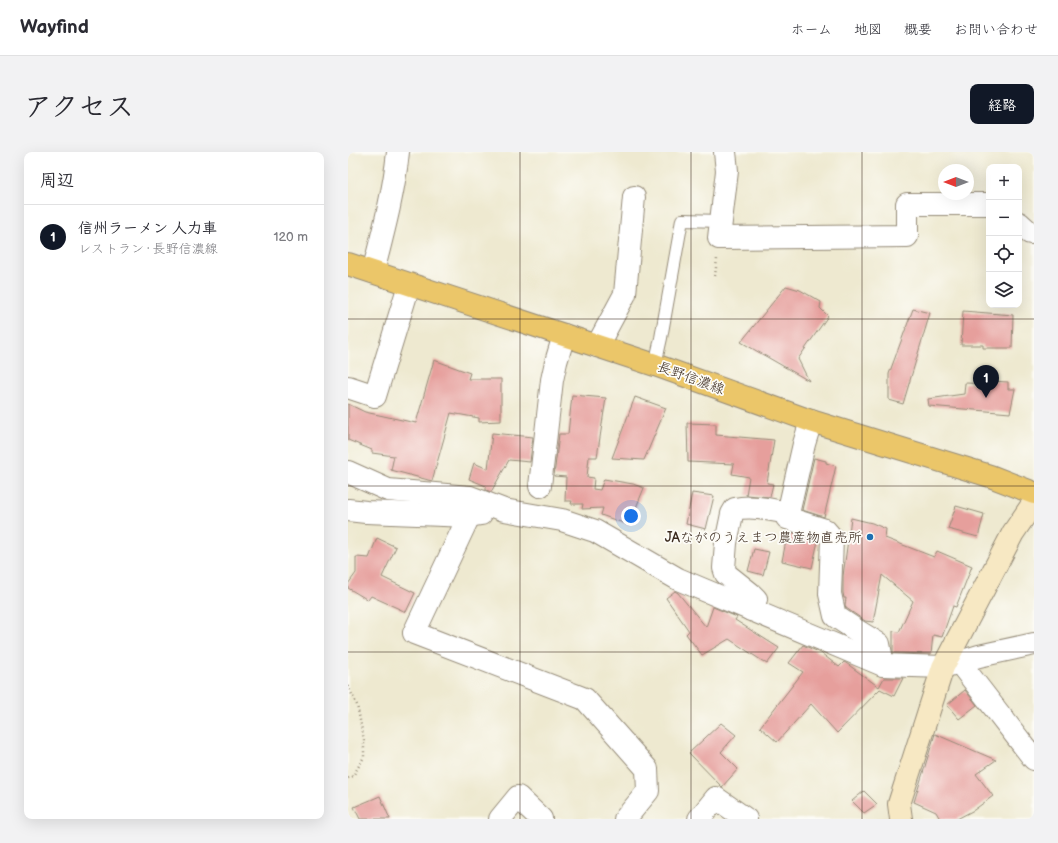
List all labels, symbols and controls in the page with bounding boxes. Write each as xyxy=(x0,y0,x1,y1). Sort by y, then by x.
text: Wayfind xyxy=(20,16,89,39)
text: ホーム xyxy=(791,21,832,38)
text: 地図 xyxy=(854,21,882,38)
text: 概要 xyxy=(904,21,932,38)
text: お問い合わせ xyxy=(954,21,1038,38)
button: 経路 xyxy=(970,84,1034,124)
text: アクセス xyxy=(24,91,134,124)
north arrow xyxy=(938,164,974,200)
map controls xyxy=(986,164,1022,308)
button: + xyxy=(986,164,1022,200)
text: 周辺 xyxy=(40,171,74,191)
button: − xyxy=(986,200,1022,236)
text: 信州ラーメン 人力車 xyxy=(78,219,217,238)
text: 1 xyxy=(50,229,56,245)
text: 120 m xyxy=(273,229,308,245)
button: locate xyxy=(986,236,1022,272)
text: レストラン · 長野信濃線 xyxy=(78,241,218,257)
button: layers xyxy=(986,272,1022,308)
street label: 長野信濃線 xyxy=(655,358,727,398)
pin: 1 xyxy=(973,365,999,398)
your location xyxy=(621,506,641,526)
place label: JAながのうえまつ農産物直売所 xyxy=(665,529,862,546)
marker: JAながのうえまつ農産物直売所 xyxy=(865,532,875,542)

